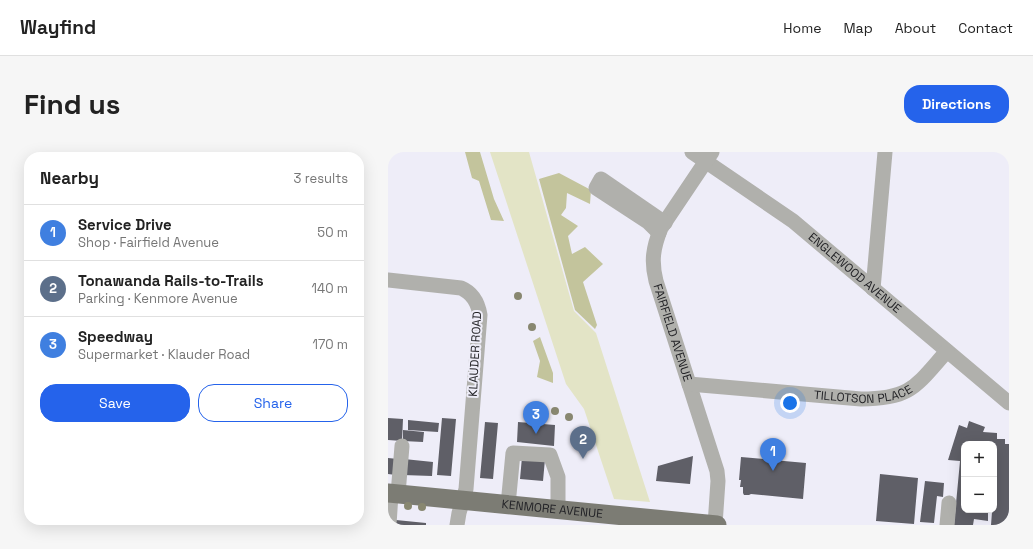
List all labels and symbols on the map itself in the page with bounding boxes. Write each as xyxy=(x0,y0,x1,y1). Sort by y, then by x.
street label: ENGLEWOOD AVENUE xyxy=(805,229,905,317)
street label: FAIRFIELD AVENUE xyxy=(649,282,696,384)
street label: KLAUDER ROAD xyxy=(465,311,485,397)
street label: TILLOTSON PLACE xyxy=(813,381,916,407)
your location xyxy=(780,393,800,413)
pin: 3 xyxy=(523,401,549,434)
pin: 2 xyxy=(570,426,596,459)
pin: 1 xyxy=(760,438,786,471)
street label: KENMORE AVENUE xyxy=(501,496,604,522)

